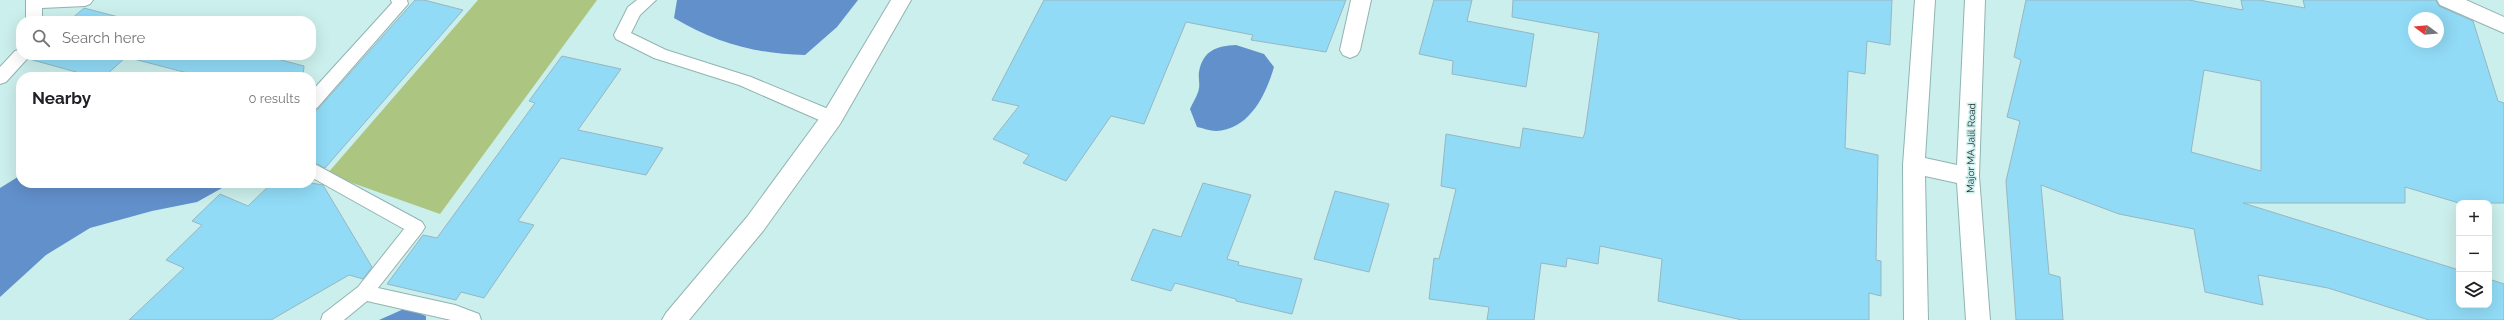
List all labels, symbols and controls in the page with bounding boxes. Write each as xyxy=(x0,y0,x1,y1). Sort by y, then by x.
north arrow xyxy=(2408,12,2444,48)
search box xyxy=(16,16,316,60)
icon: search xyxy=(30,27,52,49)
text: Search here xyxy=(62,29,145,47)
text: Nearby xyxy=(32,88,91,108)
text: 0 results xyxy=(249,91,300,106)
street label: Major MA Jalil Road xyxy=(1965,103,1977,193)
map controls xyxy=(2456,200,2492,308)
button: + xyxy=(2456,200,2492,236)
button: − xyxy=(2456,236,2492,272)
button: layers xyxy=(2456,272,2492,308)

